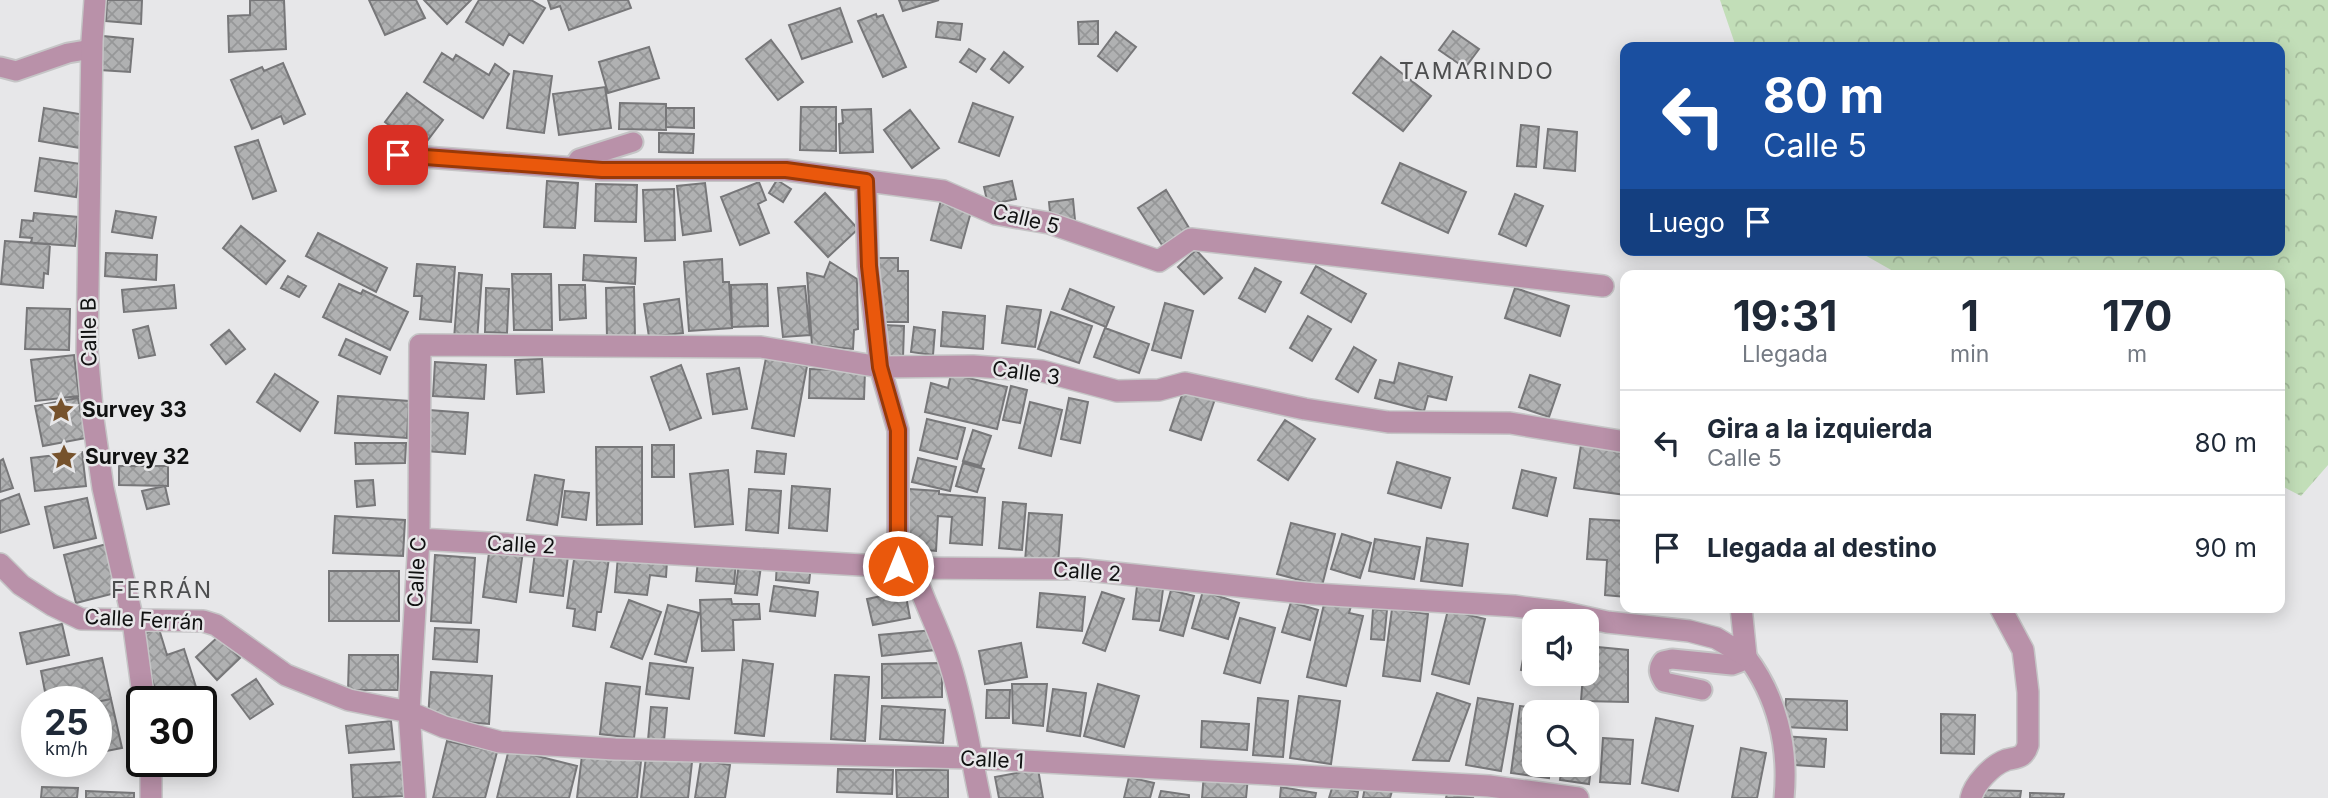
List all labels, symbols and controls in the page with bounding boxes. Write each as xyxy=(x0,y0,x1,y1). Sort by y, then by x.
district label: TAMARINDO xyxy=(1399,57,1555,85)
text: 80 m xyxy=(1763,66,1884,125)
icon: left xyxy=(1648,70,1739,161)
pin xyxy=(368,125,428,185)
text: Calle 5 xyxy=(1763,126,1867,165)
icon: arrive xyxy=(379,136,417,174)
street label: Calle 5 xyxy=(990,198,1062,239)
icon: arrive xyxy=(1739,203,1777,241)
text: Luego xyxy=(1648,207,1725,238)
text: 19:31 xyxy=(1733,290,1837,341)
text: 1 xyxy=(1961,290,1979,341)
text: 170 xyxy=(2102,290,2172,341)
street label: Calle B xyxy=(75,297,102,367)
text: Llegada xyxy=(1742,340,1828,368)
text: min xyxy=(1950,340,1989,368)
text: m xyxy=(2127,340,2147,368)
street label: Calle 3 xyxy=(990,355,1062,390)
place icon: Survey 33 xyxy=(46,395,76,425)
place label: Survey 33 xyxy=(82,397,187,422)
text: Gira a la izquierda xyxy=(1707,413,1933,444)
icon: left xyxy=(1648,424,1686,462)
text: 80 m xyxy=(2194,427,2257,458)
place icon: Survey 32 xyxy=(49,442,79,472)
place label: Survey 32 xyxy=(85,444,189,469)
text: Calle 5 xyxy=(1707,444,1782,472)
position arrow xyxy=(861,529,935,603)
icon: arrive xyxy=(1648,529,1686,567)
street label: Calle 2 xyxy=(486,530,556,559)
text: Llegada al destino xyxy=(1707,532,1937,563)
text: 90 m xyxy=(2194,532,2257,563)
street label: Calle C xyxy=(402,536,431,608)
street label: Calle 2 xyxy=(1052,557,1122,586)
district label: FERRÁN xyxy=(111,576,213,604)
street label: Calle Ferrán xyxy=(84,604,204,635)
map controls xyxy=(1522,609,1599,777)
button: sound xyxy=(1522,609,1599,686)
speed limit sign: 30 xyxy=(126,686,217,777)
button: search xyxy=(1522,700,1599,777)
text: 25 xyxy=(44,701,89,743)
text: km/h xyxy=(45,738,88,759)
street label: Calle 1 xyxy=(959,745,1025,774)

